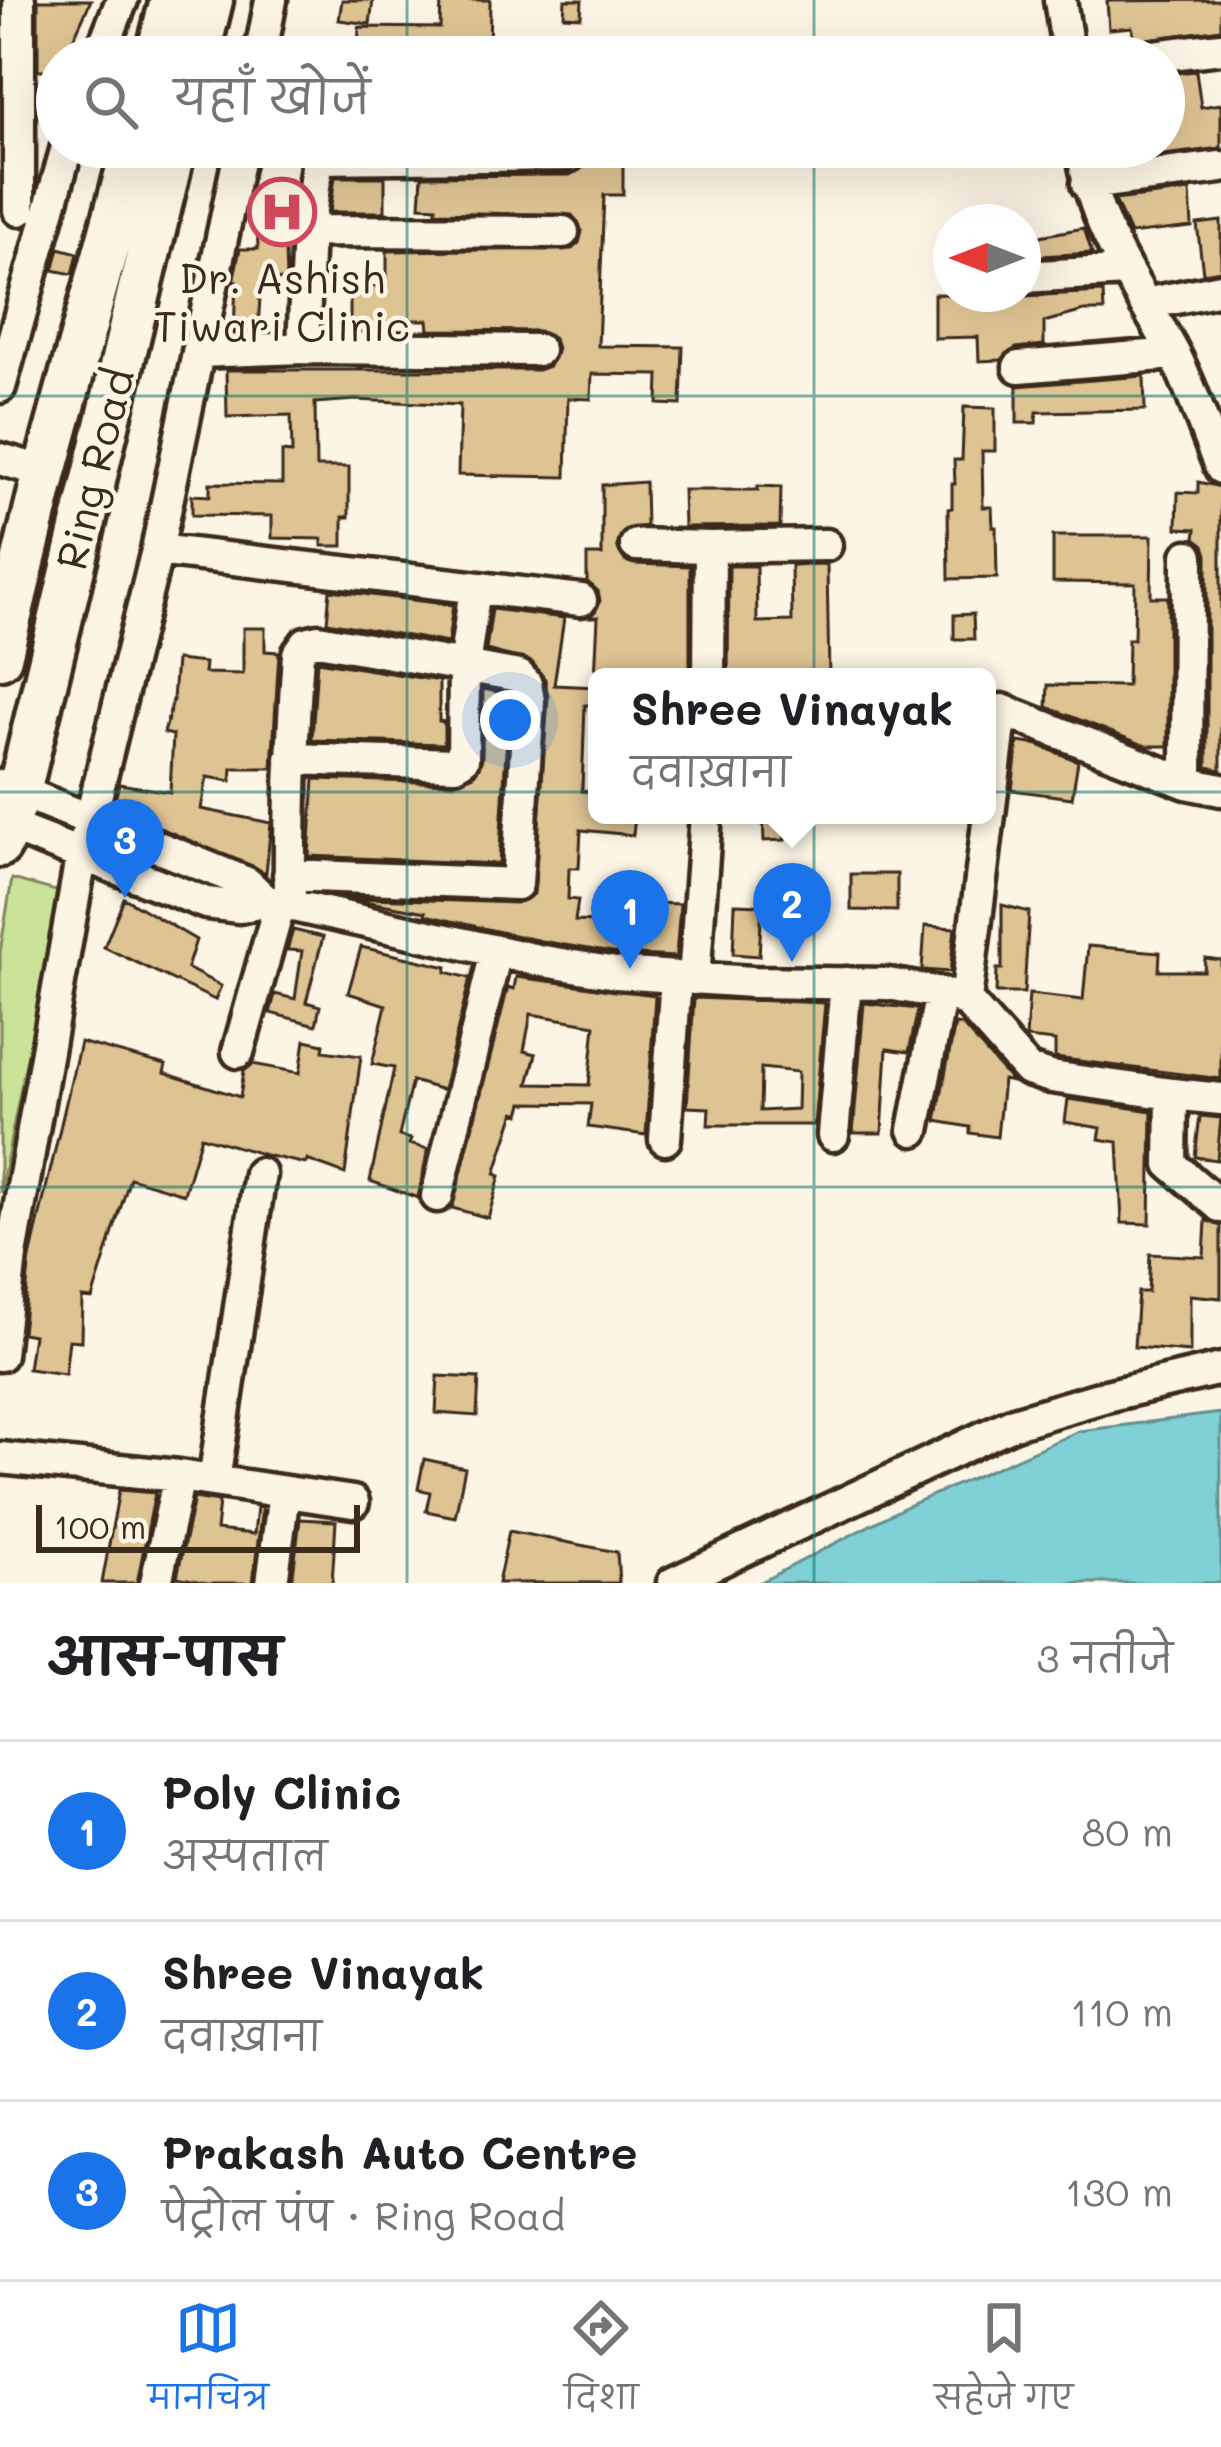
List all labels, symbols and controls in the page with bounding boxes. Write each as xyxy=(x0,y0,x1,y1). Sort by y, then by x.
search box xyxy=(36,36,1185,168)
text: यहाँ खोजें xyxy=(174,67,370,125)
icon: search xyxy=(78,69,144,135)
hospital icon: Dr. Ashish Tiwari Clinic xyxy=(247,177,317,247)
north arrow xyxy=(933,204,1041,312)
place label: Dr. Ashish Tiwari Clinic xyxy=(154,250,410,353)
street label: Ring Road xyxy=(42,362,145,575)
popup xyxy=(588,668,996,824)
text: Shree Vinayak xyxy=(631,678,953,736)
your location xyxy=(480,690,540,750)
text: दवाख़ाना xyxy=(631,745,791,796)
pin: 3 xyxy=(86,799,164,898)
pin: 2 xyxy=(753,863,831,962)
pin: 1 xyxy=(591,870,669,969)
scale bar xyxy=(36,1499,360,1552)
text: 100 m xyxy=(54,1504,146,1547)
text: आस-पास xyxy=(48,1621,282,1688)
text: 3 नतीजे xyxy=(1037,1631,1173,1682)
text: Poly Clinic xyxy=(162,1762,402,1820)
text: 1 xyxy=(78,1805,96,1856)
text: 80 m xyxy=(1082,1805,1173,1856)
text: अस्पताल xyxy=(162,1829,328,1880)
text: Shree Vinayak xyxy=(162,1942,484,2000)
text: 2 xyxy=(76,1985,98,2036)
text: 110 m xyxy=(1071,1985,1173,2036)
text: दवाख़ाना xyxy=(162,2009,322,2060)
text: Prakash Auto Centre xyxy=(162,2122,638,2180)
text: 3 xyxy=(75,2165,99,2216)
text: 130 m xyxy=(1065,2165,1173,2216)
text: पेट्रोल पंप · Ring Road xyxy=(162,2189,565,2240)
tab: मानचित्र xyxy=(148,2295,269,2434)
tab: दिशा xyxy=(564,2295,639,2434)
tab: सहेजे गए xyxy=(934,2295,1073,2434)

